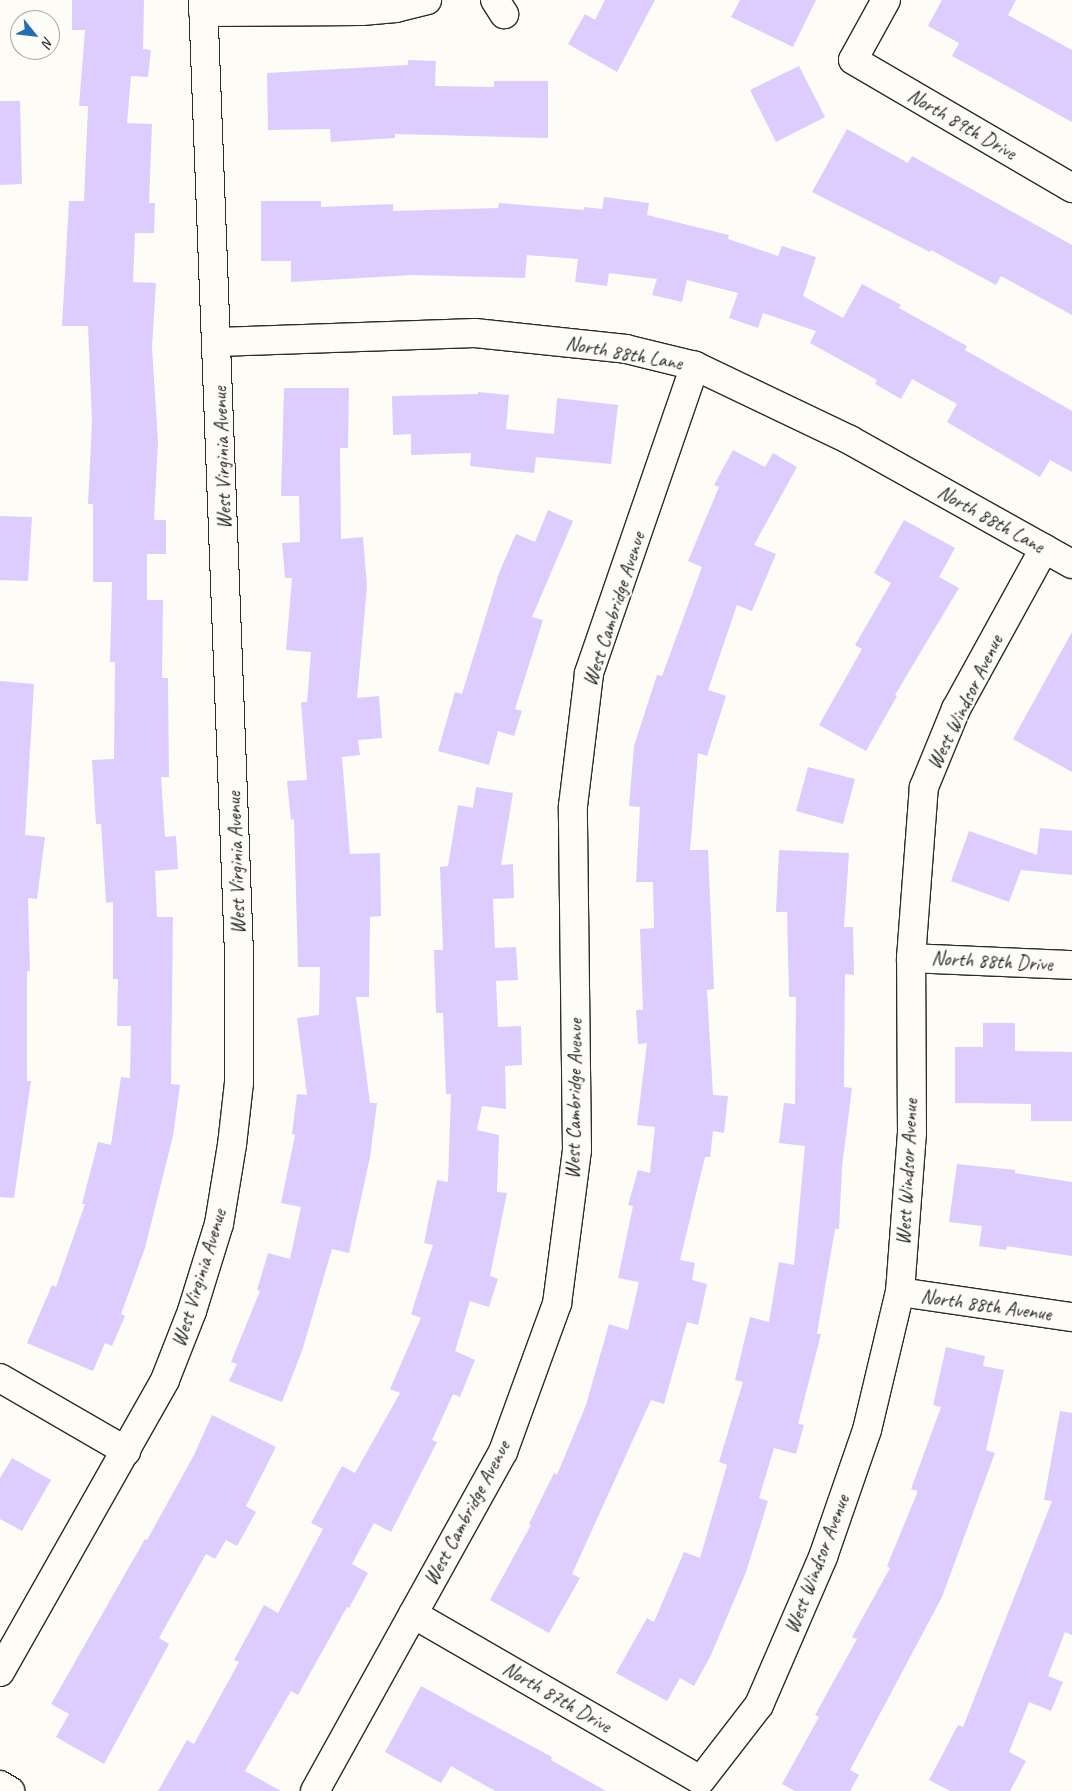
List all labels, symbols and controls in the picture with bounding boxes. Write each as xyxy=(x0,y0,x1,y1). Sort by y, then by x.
north arrow xyxy=(10,10,60,60)
text: N xyxy=(38,34,57,50)
street label: North 89th Drive xyxy=(904,83,1020,165)
street label: North 88th Lane xyxy=(564,331,684,375)
street label: West Virginia Avenue xyxy=(208,386,236,530)
street label: North 88th Lane xyxy=(934,480,1048,558)
street label: West Cambridge Avenue xyxy=(578,529,650,689)
street label: West Windsor Avenue xyxy=(922,631,1008,773)
street label: West Virginia Avenue xyxy=(222,791,250,935)
street label: North 88th Drive xyxy=(931,946,1053,976)
street label: West Cambridge Avenue xyxy=(561,1018,587,1180)
street label: West Windsor Avenue xyxy=(891,1098,923,1246)
street label: West Virginia Avenue xyxy=(167,1206,231,1350)
street label: North 88th Avenue xyxy=(919,1284,1053,1326)
street label: West Cambridge Avenue xyxy=(419,1436,515,1590)
street label: West Windsor Avenue xyxy=(779,1491,855,1637)
street label: North 87th Drive xyxy=(499,1656,615,1738)

